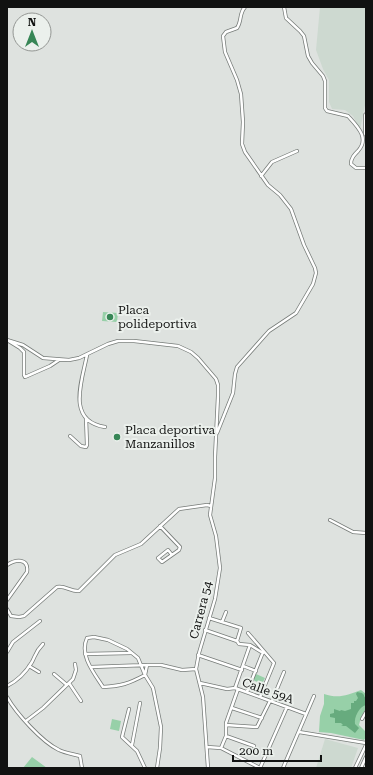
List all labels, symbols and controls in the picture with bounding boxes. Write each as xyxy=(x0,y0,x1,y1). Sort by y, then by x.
north arrow xyxy=(12,12,52,52)
text: N xyxy=(28,16,37,29)
place label: Placa polideportiva xyxy=(118,303,197,331)
marker: Placa polideportiva xyxy=(105,312,115,322)
place label: Placa deportiva Manzanillos xyxy=(125,423,216,451)
marker: Placa deportiva Manzanillos xyxy=(112,432,122,442)
street label: Carrera 54 xyxy=(187,579,215,640)
street label: Calle 59A xyxy=(240,675,296,707)
scale bar xyxy=(233,737,321,763)
text: 200 m xyxy=(239,744,273,758)

